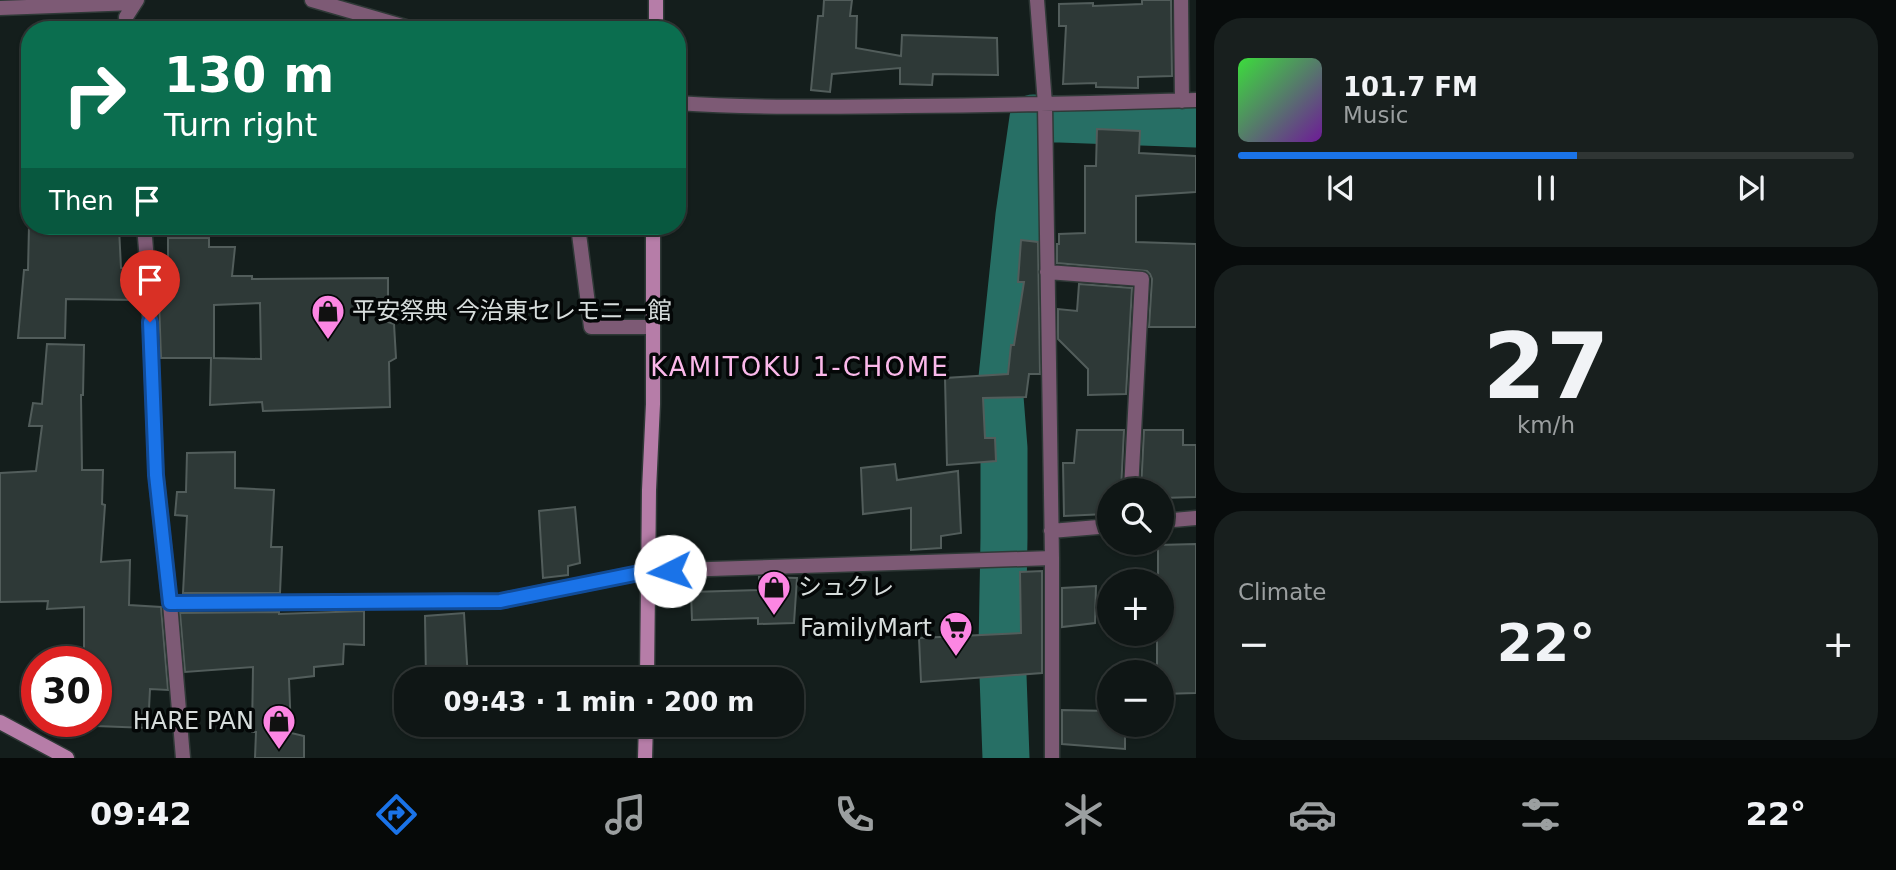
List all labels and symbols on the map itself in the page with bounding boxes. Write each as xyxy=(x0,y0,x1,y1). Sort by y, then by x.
pin xyxy=(120,250,180,322)
shop icon: 平安祭典 今治東セレモニー館 xyxy=(309,292,347,341)
place label: 平安祭典 今治東セレモニー館 xyxy=(352,297,672,325)
district label: KAMITOKU 1-CHOME xyxy=(650,352,950,382)
position arrow xyxy=(633,534,707,608)
shop icon: シュクレ xyxy=(755,568,793,617)
place label: シュクレ xyxy=(798,573,894,601)
supermarket icon: FamilyMart xyxy=(937,609,975,658)
place label: FamilyMart xyxy=(800,614,932,642)
speed limit sign: 30 xyxy=(21,646,112,737)
shop icon: HARE PAN xyxy=(260,702,298,751)
place label: HARE PAN xyxy=(133,707,254,735)

